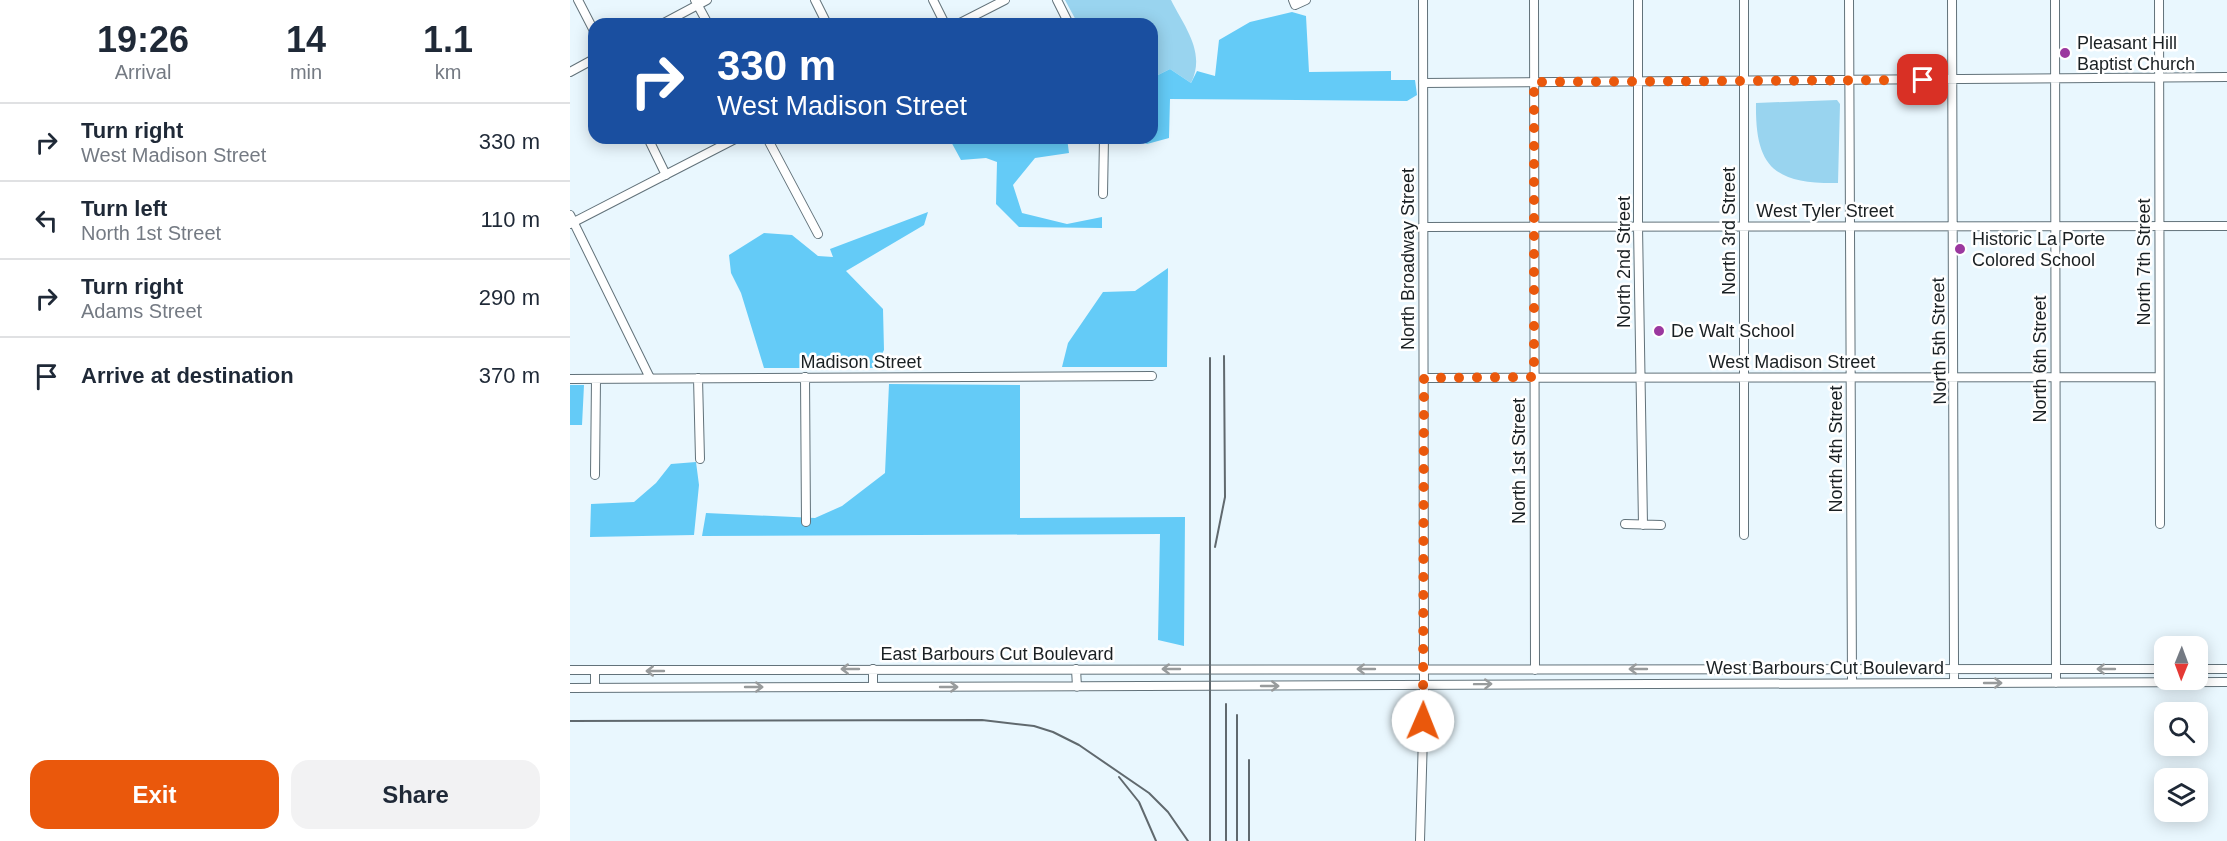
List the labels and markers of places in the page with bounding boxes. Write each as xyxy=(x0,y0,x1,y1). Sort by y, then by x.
place label: Pleasant Hill Baptist Church xyxy=(2077,33,2195,74)
marker: Pleasant Hill Baptist Church xyxy=(2058,46,2072,60)
pin xyxy=(1897,54,1948,105)
place label: Historic La Porte Colored School xyxy=(1972,229,2105,270)
marker: Historic La Porte Colored School xyxy=(1953,242,1967,256)
place label: De Walt School xyxy=(1671,321,1794,341)
marker: De Walt School xyxy=(1652,324,1666,338)

